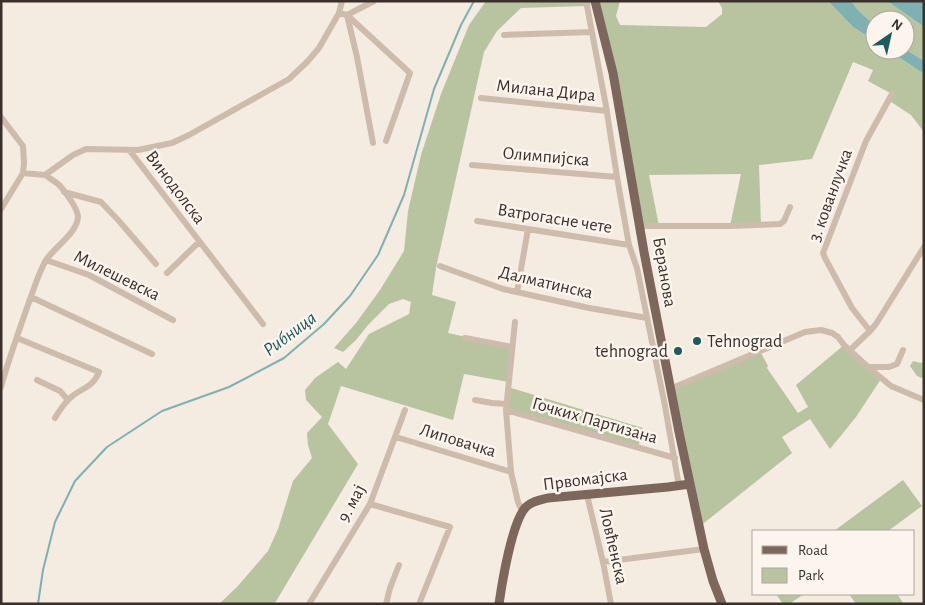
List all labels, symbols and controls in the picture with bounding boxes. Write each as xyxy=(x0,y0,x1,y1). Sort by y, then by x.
north arrow xyxy=(865,10,915,60)
text: N xyxy=(889,17,905,34)
street label: Милана Дира xyxy=(495,77,596,105)
street label: Олимпијска xyxy=(502,144,590,170)
street label: 3. кованлучка xyxy=(806,147,856,244)
street label: Винодолска xyxy=(142,148,208,228)
street label: Ватрогасне чете xyxy=(496,201,613,237)
street label: Беранова xyxy=(649,236,679,308)
street label: Милешевска xyxy=(71,247,162,304)
street label: Далматинска xyxy=(497,263,595,303)
water label: Рибница xyxy=(260,308,320,360)
place label: Tehnograd xyxy=(707,333,782,351)
marker: Tehnograd xyxy=(691,335,703,347)
place label: tehnograd xyxy=(595,343,668,361)
marker: tehnograd xyxy=(672,345,684,357)
street label: Гочких Партизана xyxy=(530,394,659,447)
street label: Липовачка xyxy=(417,421,498,461)
street label: Првомајска xyxy=(542,466,629,494)
street label: 9. мај xyxy=(335,482,369,525)
street label: Ловћенска xyxy=(596,506,631,586)
legend xyxy=(752,530,915,595)
text: Road xyxy=(798,543,828,558)
text: Park xyxy=(798,568,824,583)

